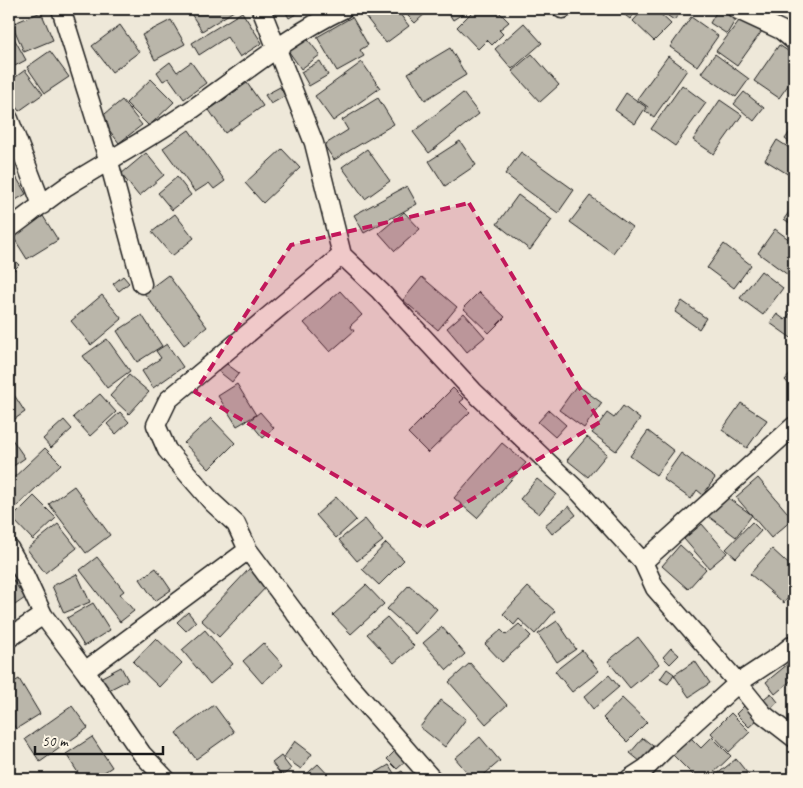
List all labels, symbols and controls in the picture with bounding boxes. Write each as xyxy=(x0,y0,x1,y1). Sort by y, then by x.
scale bar xyxy=(35,723,162,755)
text: 50 m xyxy=(42,732,69,751)

